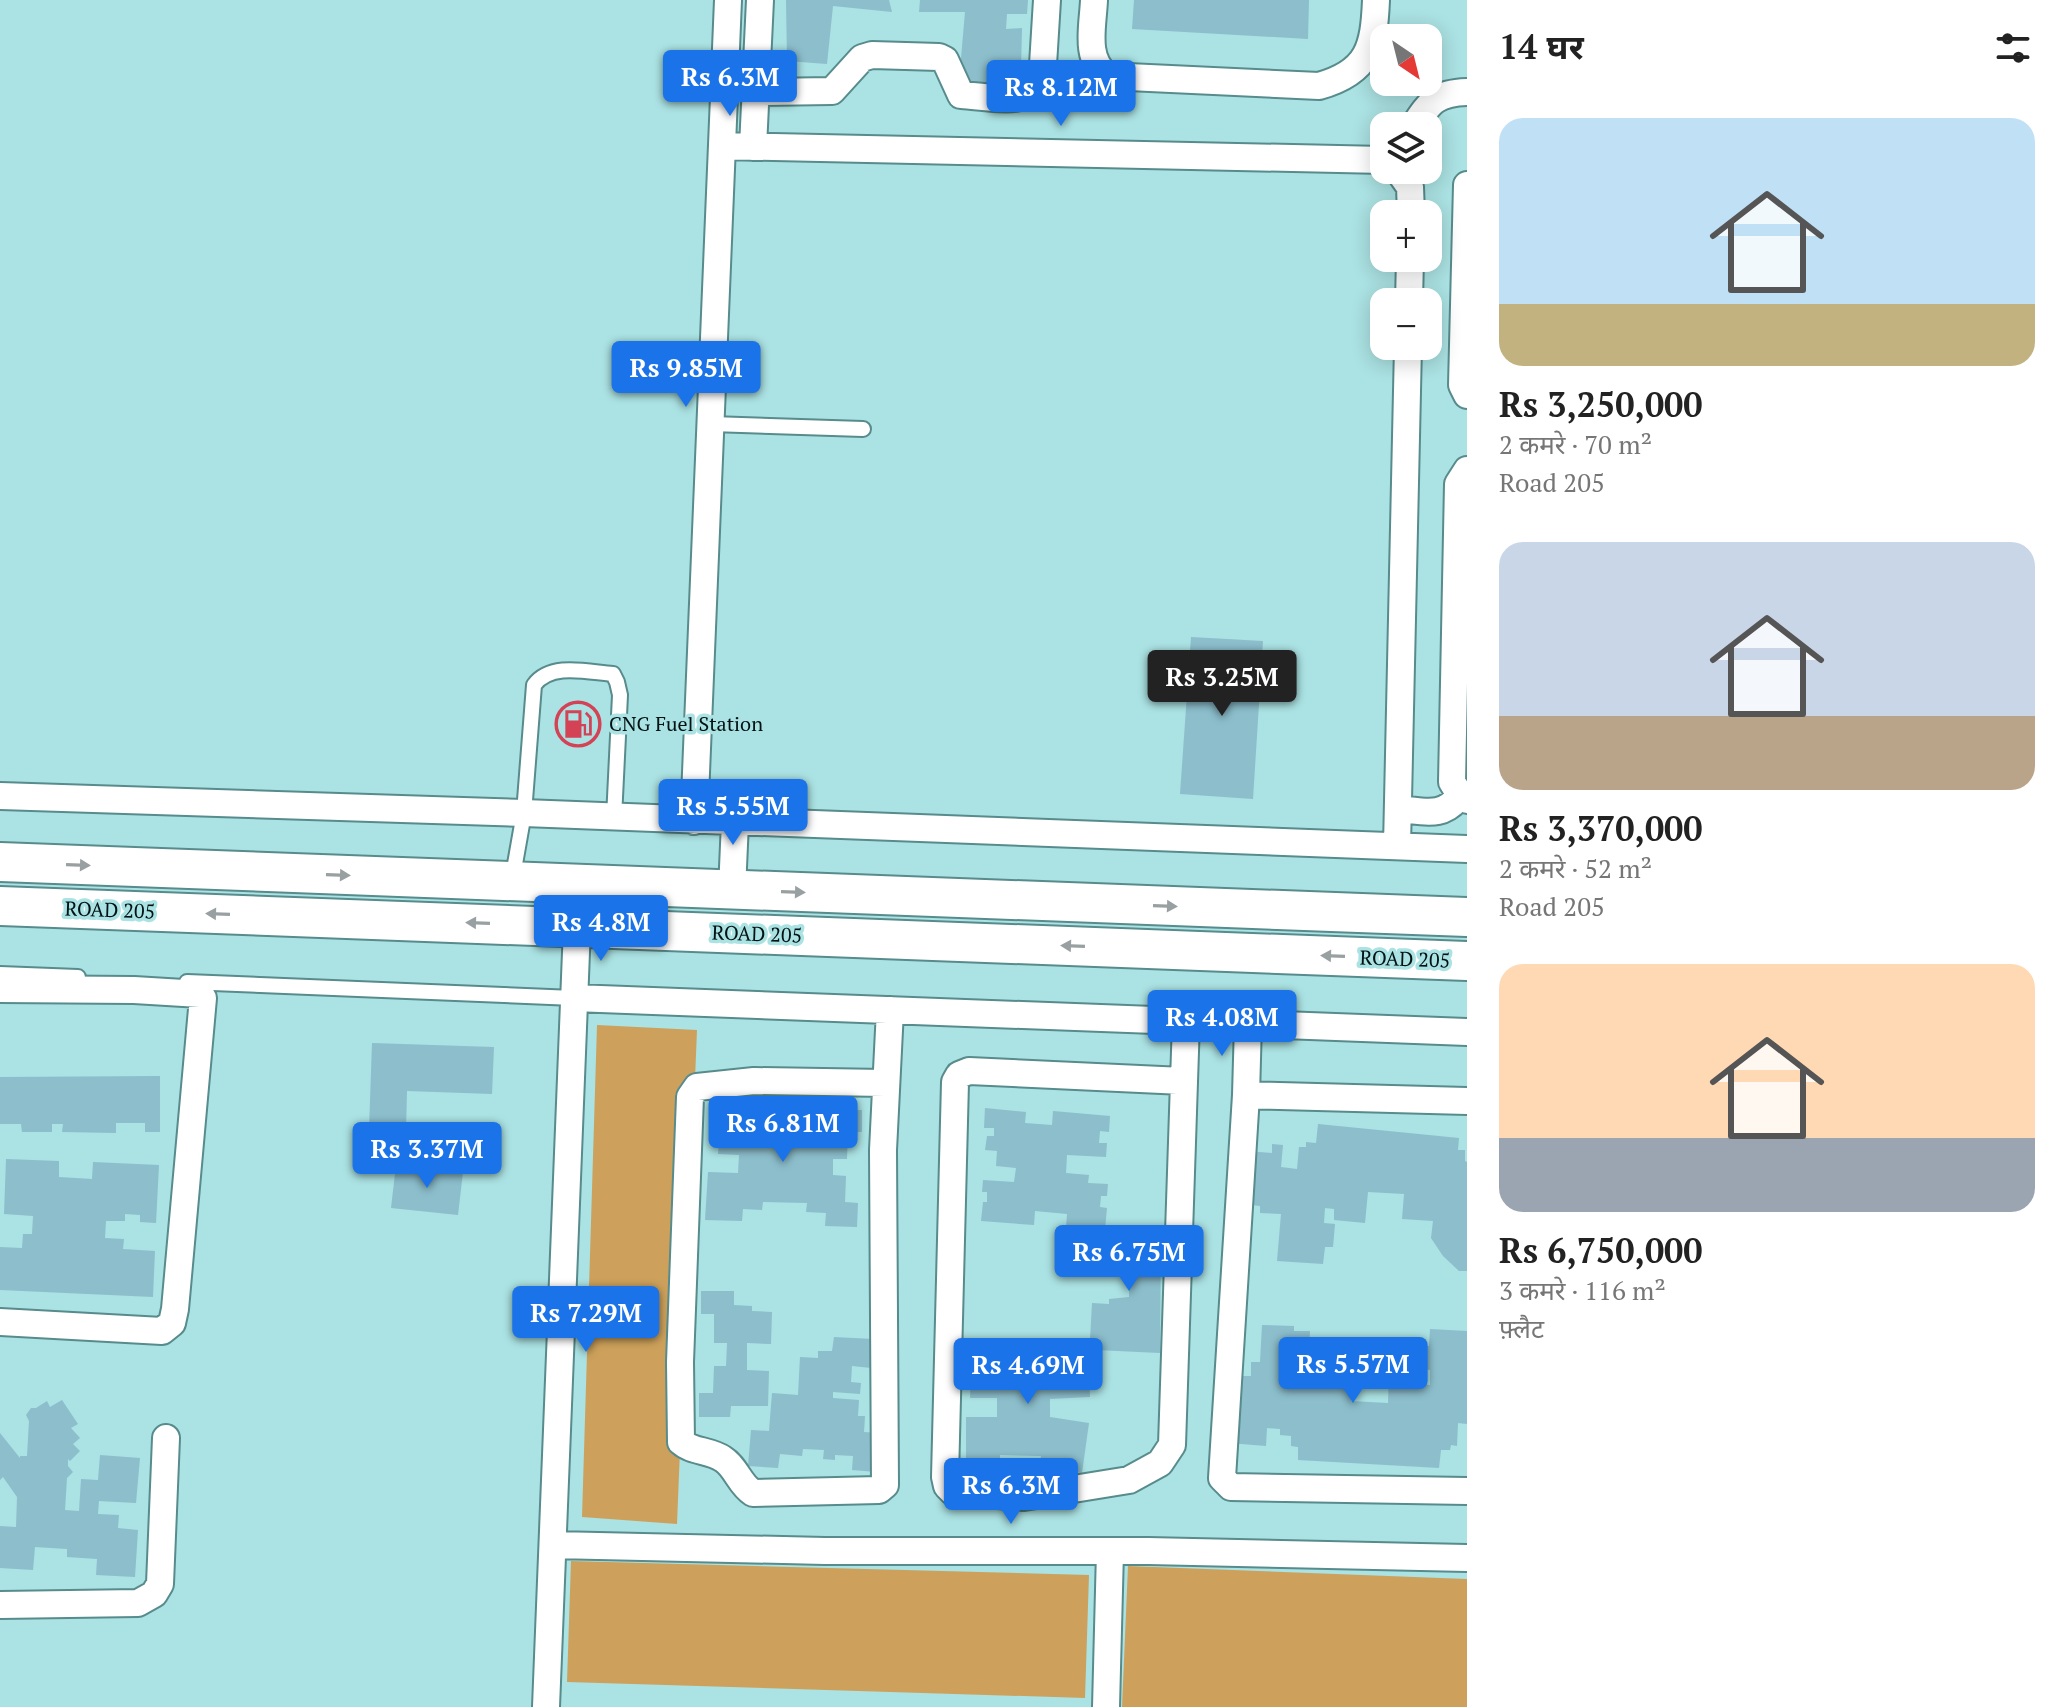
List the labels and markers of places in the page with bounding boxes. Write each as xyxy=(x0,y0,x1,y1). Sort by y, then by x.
pin: Rs 6.3M xyxy=(656,50,804,118)
pin: Rs 8.12M xyxy=(978,60,1144,128)
pin: Rs 9.85M xyxy=(603,341,769,409)
pin: Rs 3.25M xyxy=(1139,650,1305,718)
fuel station icon: CNG Fuel Station xyxy=(554,700,602,748)
place label: CNG Fuel Station xyxy=(609,710,763,737)
pin: Rs 5.55M xyxy=(650,779,816,847)
pin: Rs 4.8M xyxy=(527,895,675,963)
pin: Rs 4.08M xyxy=(1139,990,1305,1058)
pin: Rs 6.81M xyxy=(700,1096,866,1164)
pin: Rs 3.37M xyxy=(344,1122,510,1190)
pin: Rs 6.75M xyxy=(1046,1225,1212,1293)
pin: Rs 7.29M xyxy=(503,1286,669,1354)
pin: Rs 5.57M xyxy=(1270,1337,1436,1405)
pin: Rs 4.69M xyxy=(945,1338,1111,1406)
pin: Rs 6.3M xyxy=(937,1458,1085,1526)

